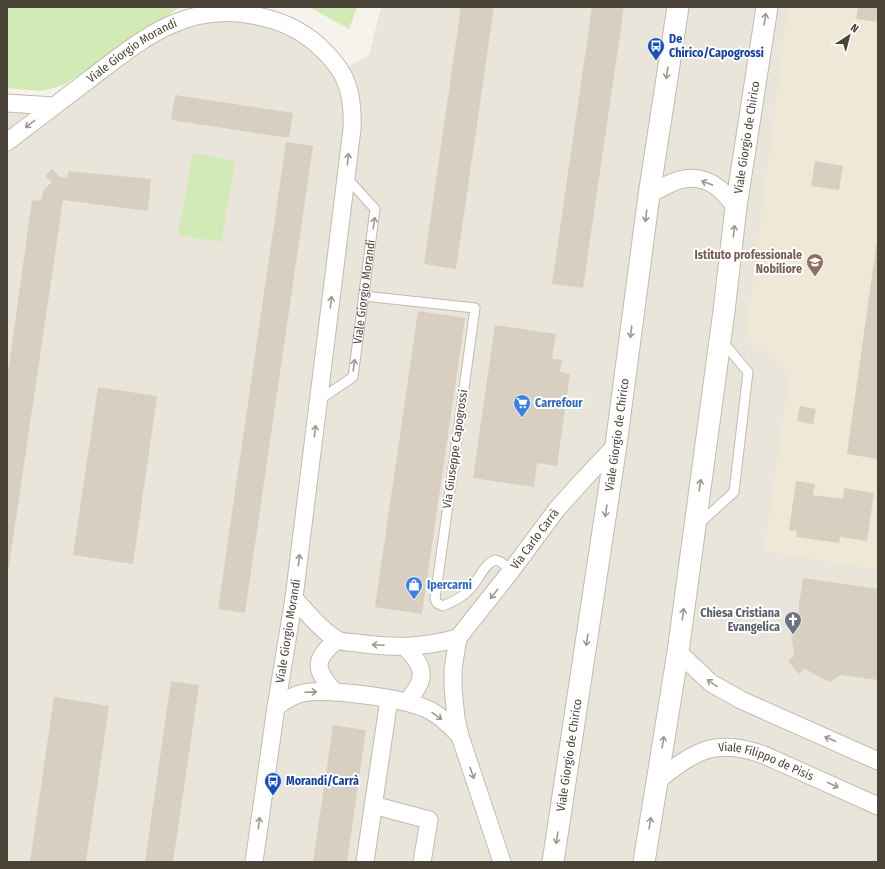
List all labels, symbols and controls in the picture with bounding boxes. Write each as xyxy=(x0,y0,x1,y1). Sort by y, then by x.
one-way arrow xyxy=(761,13,769,26)
street label: Viale Giorgio Morandi xyxy=(84,16,179,86)
north arrow xyxy=(829,16,869,56)
text: N xyxy=(848,21,861,36)
place label: De Chirico/Capogrossi xyxy=(669,32,764,60)
bus stop icon: De Chirico/Capogrossi xyxy=(646,36,666,61)
one-way arrow xyxy=(663,66,671,79)
street label: Viale Giorgio de Chirico xyxy=(731,80,762,195)
one-way arrow xyxy=(25,120,36,129)
one-way arrow xyxy=(344,153,352,166)
one-way arrow xyxy=(702,178,714,186)
one-way arrow xyxy=(642,209,650,222)
one-way arrow xyxy=(370,217,378,230)
one-way arrow xyxy=(730,225,737,238)
street label: Viale Giorgio Morandi xyxy=(350,239,378,345)
place label: Istituto professionale Nobiliore xyxy=(695,248,802,276)
school or university icon: Istituto professionale Nobiliore xyxy=(805,252,825,277)
one-way arrow xyxy=(327,296,335,309)
one-way arrow xyxy=(627,325,635,338)
one-way arrow xyxy=(350,359,358,372)
street label: Viale Giorgio de Chirico xyxy=(602,377,632,492)
street label: Via Giuseppe Capogrossi xyxy=(440,389,470,509)
supermarket icon: Carrefour xyxy=(512,393,532,418)
place label: Carrefour xyxy=(535,396,583,410)
one-way arrow xyxy=(311,425,319,438)
one-way arrow xyxy=(696,479,704,492)
one-way arrow xyxy=(602,504,610,517)
street label: Via Carlo Carrà xyxy=(508,506,562,572)
one-way arrow xyxy=(295,554,303,567)
shop icon: Ipercarni xyxy=(404,575,424,600)
street label: Viale Giorgio Morandi xyxy=(273,578,303,684)
place label: Ipercarni xyxy=(427,578,472,592)
one-way arrow xyxy=(489,588,498,599)
place label: Chiesa Cristiana Evangelica xyxy=(700,606,780,634)
one-way arrow xyxy=(679,608,687,621)
church icon: Chiesa Cristiana Evangelica xyxy=(783,610,803,635)
one-way arrow xyxy=(583,633,591,646)
one-way arrow xyxy=(372,642,385,649)
one-way arrow xyxy=(707,679,718,687)
one-way arrow xyxy=(304,689,317,696)
street label: Viale Giorgio de Chirico xyxy=(554,698,585,813)
one-way arrow xyxy=(432,712,443,720)
one-way arrow xyxy=(824,735,836,742)
one-way arrow xyxy=(659,736,667,749)
street label: Viale Filippo de Pisis xyxy=(718,740,816,783)
one-way arrow xyxy=(469,766,477,778)
bus stop icon: Morandi/Carrà xyxy=(263,771,283,796)
place label: Morandi/Carrà xyxy=(286,774,359,788)
one-way arrow xyxy=(826,782,838,789)
one-way arrow xyxy=(255,817,263,830)
one-way arrow xyxy=(646,817,654,830)
one-way arrow xyxy=(553,831,561,844)

